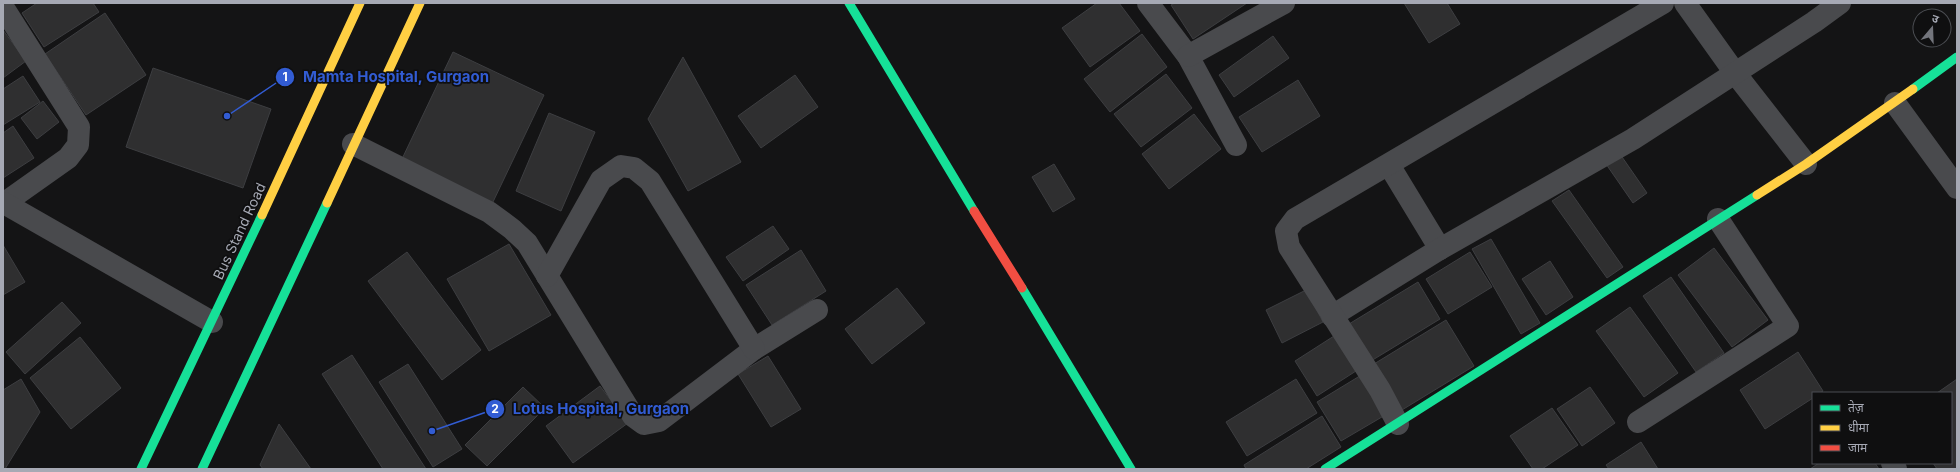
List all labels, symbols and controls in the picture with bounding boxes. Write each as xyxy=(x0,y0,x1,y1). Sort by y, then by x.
north arrow xyxy=(1912,8,1952,48)
text: उ xyxy=(1930,11,1941,26)
callout: Mamta Hospital, Gurgaon xyxy=(275,64,497,91)
text: Mamta Hospital, Gurgaon xyxy=(303,67,489,86)
text: 1 xyxy=(282,69,288,84)
street label: Bus Stand Road xyxy=(209,180,269,282)
legend xyxy=(1812,392,1952,464)
callout: Lotus Hospital, Gurgaon xyxy=(485,396,697,423)
text: Lotus Hospital, Gurgaon xyxy=(513,399,689,418)
text: तेज़ xyxy=(1848,400,1865,415)
text: 2 xyxy=(491,401,499,416)
text: धीमा xyxy=(1848,420,1870,435)
text: जाम xyxy=(1848,440,1868,455)

